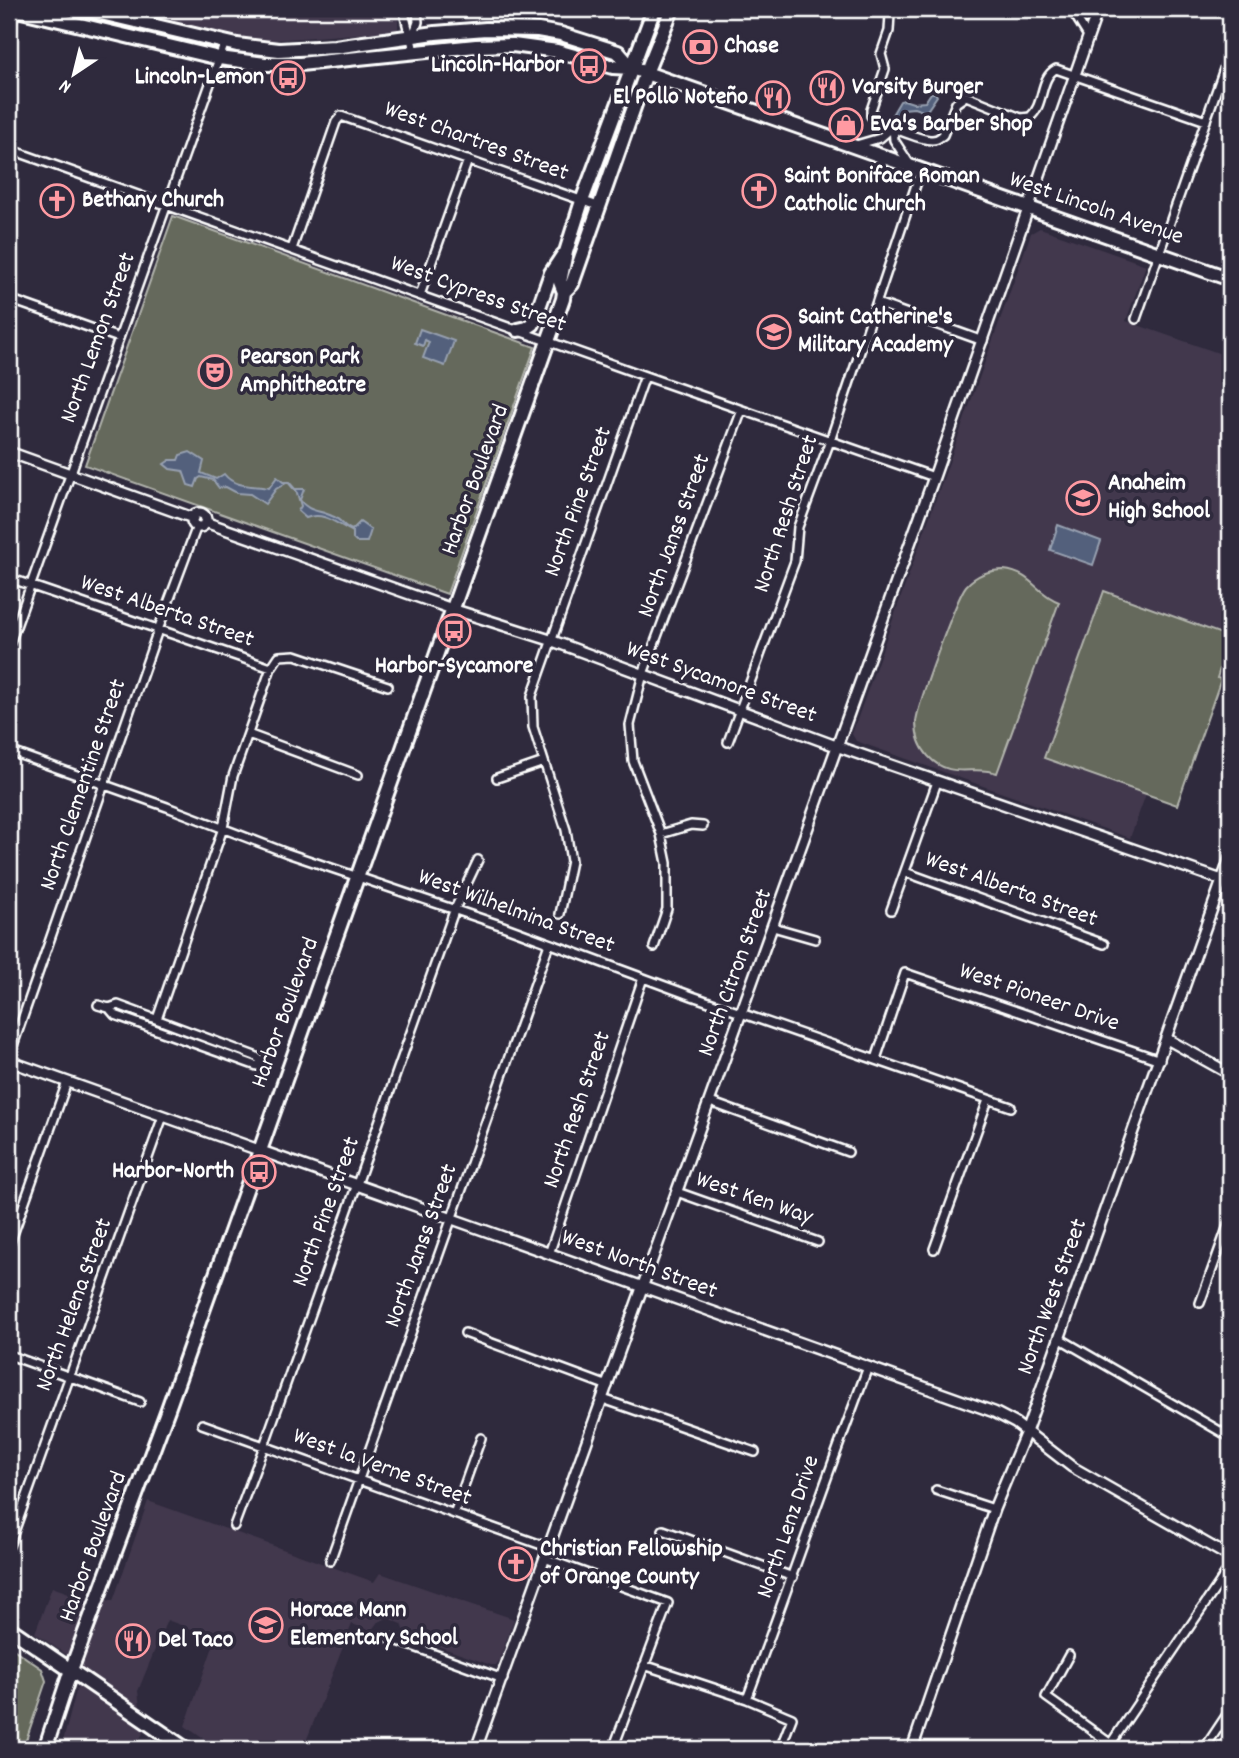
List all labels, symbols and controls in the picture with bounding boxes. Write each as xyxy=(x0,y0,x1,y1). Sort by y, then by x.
bank icon: Chase xyxy=(681,28,719,66)
place label: Chase xyxy=(724,30,779,64)
north arrow xyxy=(38,38,108,108)
bus stop icon: Lincoln-Harbor xyxy=(570,47,608,85)
place label: Lincoln-Harbor xyxy=(431,49,565,83)
bus stop icon: Lincoln-Lemon xyxy=(269,59,307,97)
place label: Lincoln-Lemon xyxy=(135,61,264,95)
restaurant icon: Varsity Burger xyxy=(808,69,846,107)
text: N xyxy=(55,71,78,99)
place label: Varsity Burger xyxy=(852,71,984,105)
restaurant icon: El Pollo Noteño xyxy=(754,79,792,117)
place label: El Pollo Noteño xyxy=(613,81,748,115)
street label: West Chartres Street xyxy=(379,93,573,191)
shop icon: Eva's Barber Shop xyxy=(827,106,865,144)
place label: Eva's Barber Shop xyxy=(870,108,1033,142)
place label: Saint Boniface Roman Catholic Church xyxy=(784,160,980,222)
street label: West Lincoln Avenue xyxy=(1004,163,1188,255)
church icon: Saint Boniface Roman Catholic Church xyxy=(740,172,778,210)
church icon: Bethany Church xyxy=(38,182,76,220)
place label: Bethany Church xyxy=(82,184,224,218)
street label: West Cypress Street xyxy=(385,247,571,343)
street label: North Lemon Street xyxy=(52,248,146,428)
place label: Saint Catherine's Military Academy xyxy=(798,301,954,363)
school or university icon: Saint Catherine's Military Academy xyxy=(755,313,793,351)
place label: Pearson Park Amphitheatre xyxy=(240,341,366,403)
theatre icon: Pearson Park Amphitheatre xyxy=(196,353,234,391)
street label: Harbor Boulevard xyxy=(433,400,519,560)
street label: North Pine Street xyxy=(536,422,622,582)
street label: North Resh Street xyxy=(745,431,829,597)
street label: North Janss Street xyxy=(630,449,720,623)
place label: Anaheim High School xyxy=(1108,467,1210,529)
school or university icon: Anaheim High School xyxy=(1064,479,1102,517)
street label: West Alberta Street xyxy=(76,566,258,658)
bus stop icon: Harbor-Sycamore xyxy=(435,612,473,650)
street label: West Sycamore Street xyxy=(621,633,821,733)
place label: Harbor-Sycamore xyxy=(375,650,534,684)
street label: North Clementine Street xyxy=(32,674,136,895)
street label: West Alberta Street xyxy=(920,843,1102,937)
street label: West Wilhelmina Street xyxy=(413,861,619,963)
street label: North Citron Street xyxy=(690,884,782,1062)
street label: Harbor Boulevard xyxy=(243,933,329,1093)
street label: West Pioneer Drive xyxy=(954,955,1124,1041)
street label: North Resh Street xyxy=(535,1027,621,1193)
street label: North Pine Street xyxy=(284,1132,370,1292)
bus stop icon: Harbor-North xyxy=(240,1153,278,1191)
place label: Harbor-North xyxy=(112,1155,234,1189)
street label: North Janss Street xyxy=(377,1159,467,1333)
street label: West Ken Way xyxy=(691,1163,818,1235)
street label: North Helena Street xyxy=(28,1214,122,1396)
street label: North West Street xyxy=(1009,1214,1097,1380)
street label: West North Street xyxy=(556,1221,722,1309)
street label: West la Verne Street xyxy=(288,1420,476,1516)
street label: North Lenz Drive xyxy=(749,1451,829,1603)
street label: Harbor Boulevard xyxy=(51,1467,137,1627)
place label: Christian Fellowship of Orange County xyxy=(540,1533,723,1595)
church icon: Christian Fellowship of Orange County xyxy=(497,1545,535,1583)
place label: Horace Mann Elementary School xyxy=(290,1594,458,1656)
school or university icon: Horace Mann Elementary School xyxy=(247,1606,285,1644)
restaurant icon: Del Taco xyxy=(114,1622,152,1660)
place label: Del Taco xyxy=(158,1624,234,1658)

